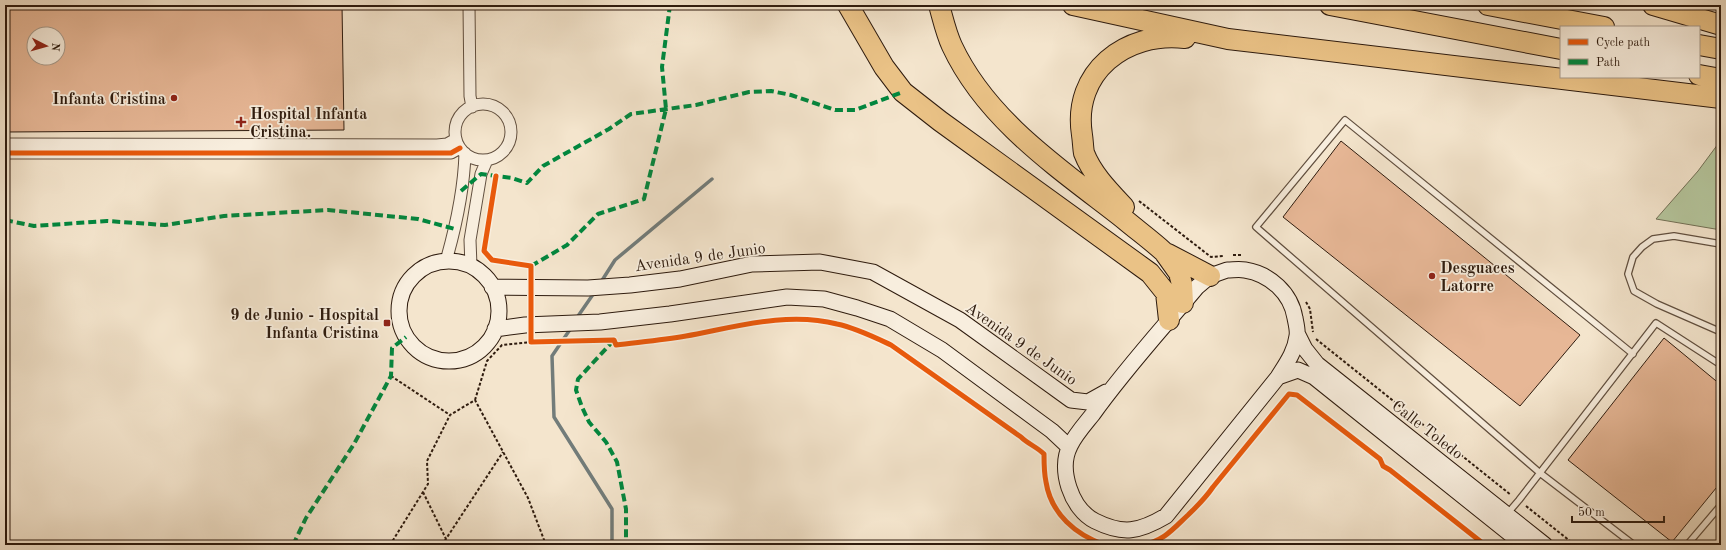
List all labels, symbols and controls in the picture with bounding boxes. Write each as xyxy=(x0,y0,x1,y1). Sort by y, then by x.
north arrow xyxy=(26,26,66,66)
legend xyxy=(1560,26,1700,78)
text: Cycle path xyxy=(1596,37,1651,49)
text: N xyxy=(48,42,60,52)
text: Path xyxy=(1596,57,1621,69)
place label: Infanta Cristina xyxy=(52,92,166,108)
marker: Infanta Cristina xyxy=(169,93,179,103)
place label: Hospital Infanta Cristina. xyxy=(250,107,367,141)
marker: Hospital Infanta Cristina. xyxy=(235,116,247,128)
street label: Avenida 9 de Junio xyxy=(634,241,767,275)
place label: Desguaces Latorre xyxy=(1440,261,1515,295)
marker: Desguaces Latorre xyxy=(1427,271,1437,281)
street label: Avenida 9 de Junio xyxy=(962,300,1080,389)
place label: 9 de Junio - Hospital Infanta Cristina xyxy=(230,308,379,342)
marker: 9 de Junio - Hospital Infanta Cristina xyxy=(382,318,392,328)
street label: Calle Toledo xyxy=(1388,398,1465,463)
scale bar xyxy=(1572,498,1664,524)
text: 50 m xyxy=(1578,506,1605,519)

